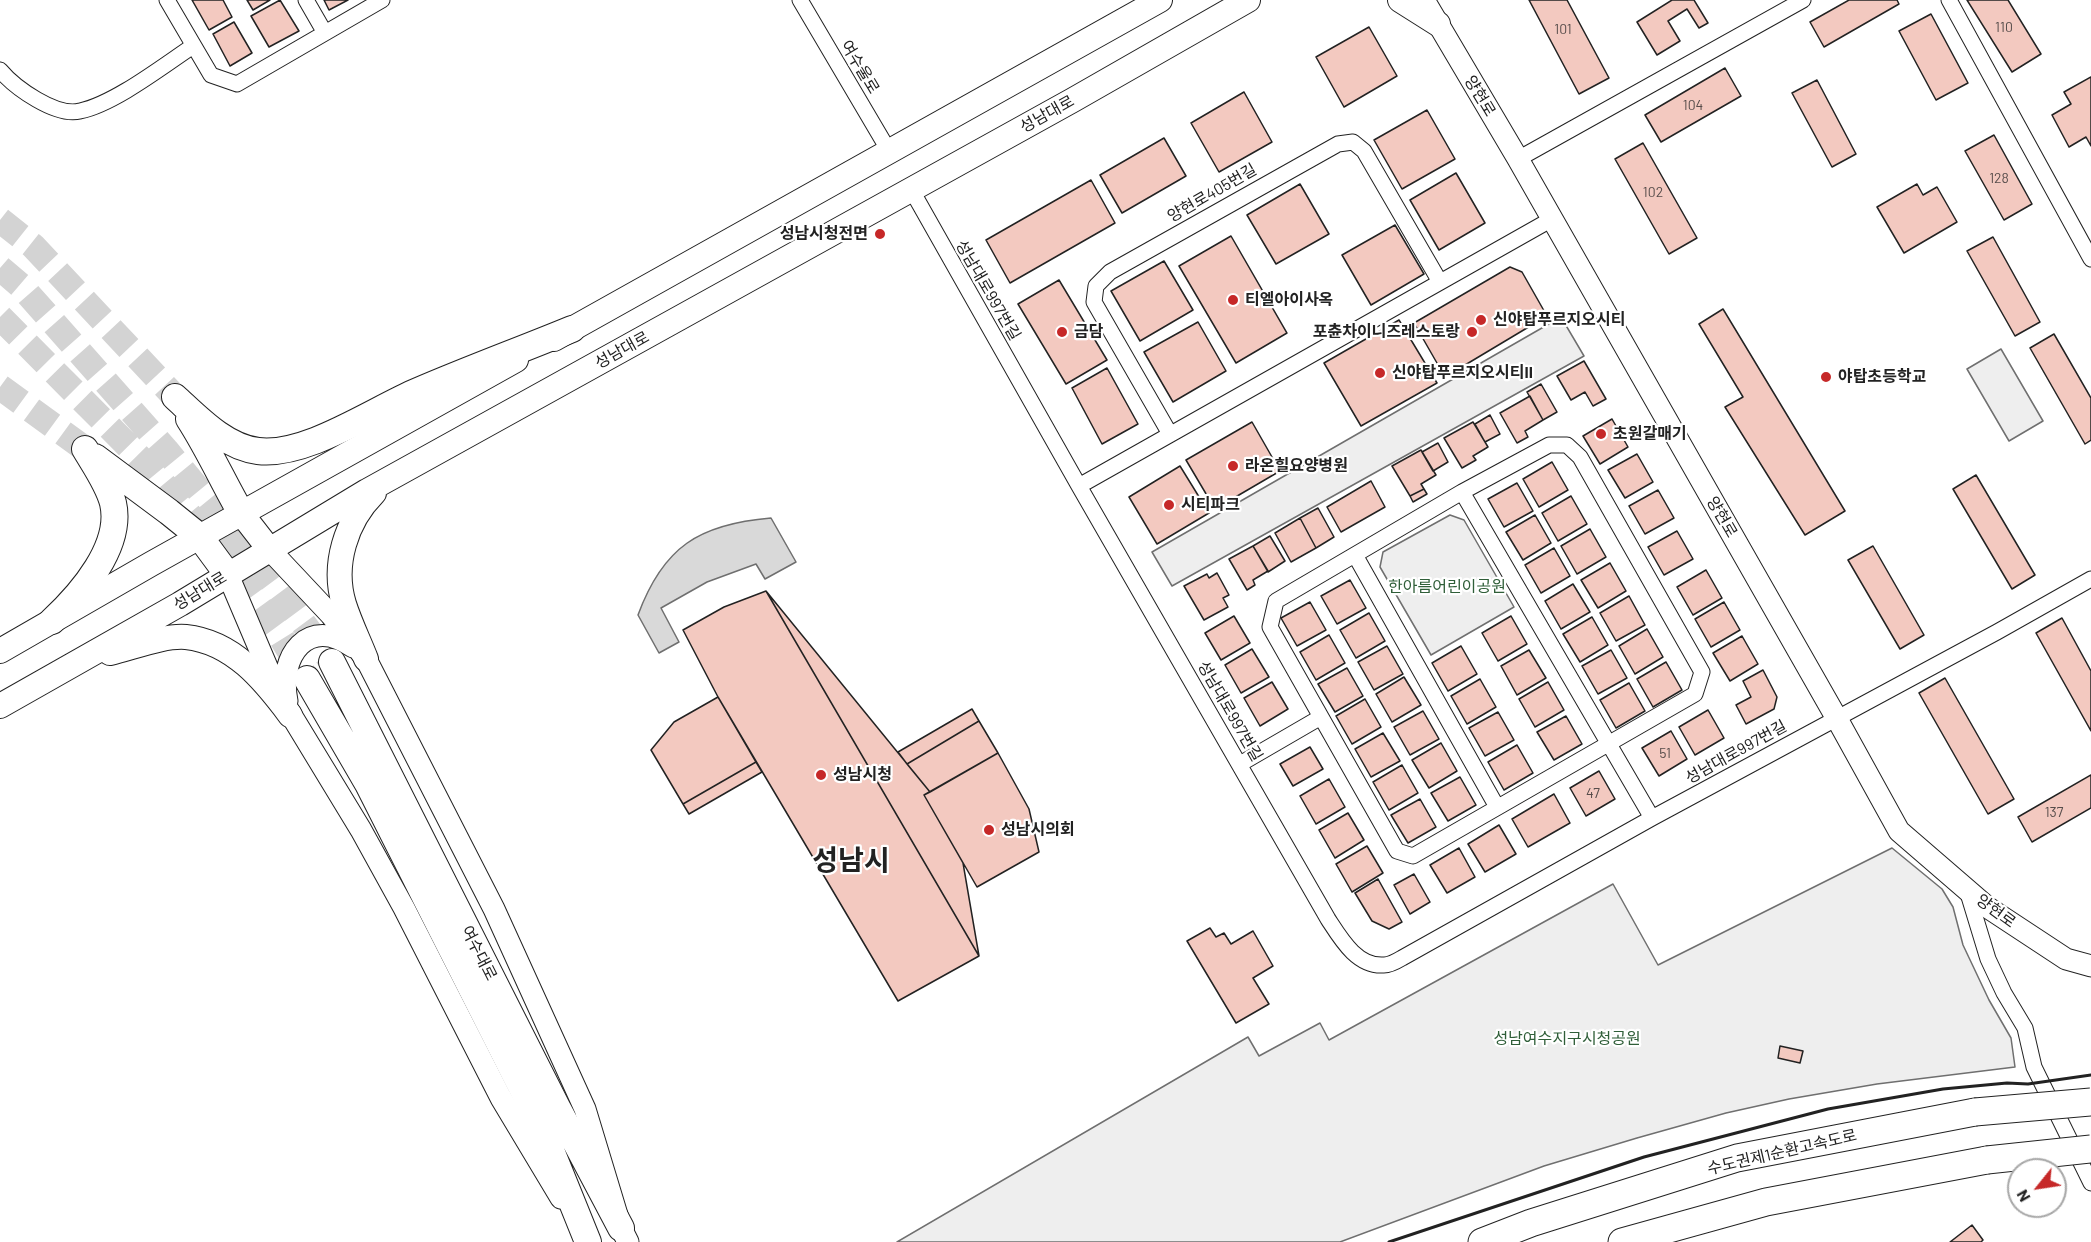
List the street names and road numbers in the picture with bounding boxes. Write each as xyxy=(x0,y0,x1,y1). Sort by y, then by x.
street label: 여수울로 xyxy=(837,37,883,97)
street label: 양현로 xyxy=(1460,72,1500,120)
street label: 성남대로 xyxy=(1017,91,1077,137)
street label: 양현로405번길 xyxy=(1164,160,1260,226)
street label: 성남대로997번길 xyxy=(952,236,1024,344)
street label: 성남대로 xyxy=(592,327,652,373)
street label: 양현로 xyxy=(1703,493,1741,541)
street label: 성남대로 xyxy=(170,568,230,614)
street label: 성남대로997번길 xyxy=(1194,657,1266,765)
street label: 성남대로997번길 xyxy=(1682,716,1790,788)
street label: 양현로 xyxy=(1972,890,2020,932)
street label: 여수대로 xyxy=(457,922,501,984)
street label: 수도권제1순환고속도로 xyxy=(1705,1125,1859,1179)

